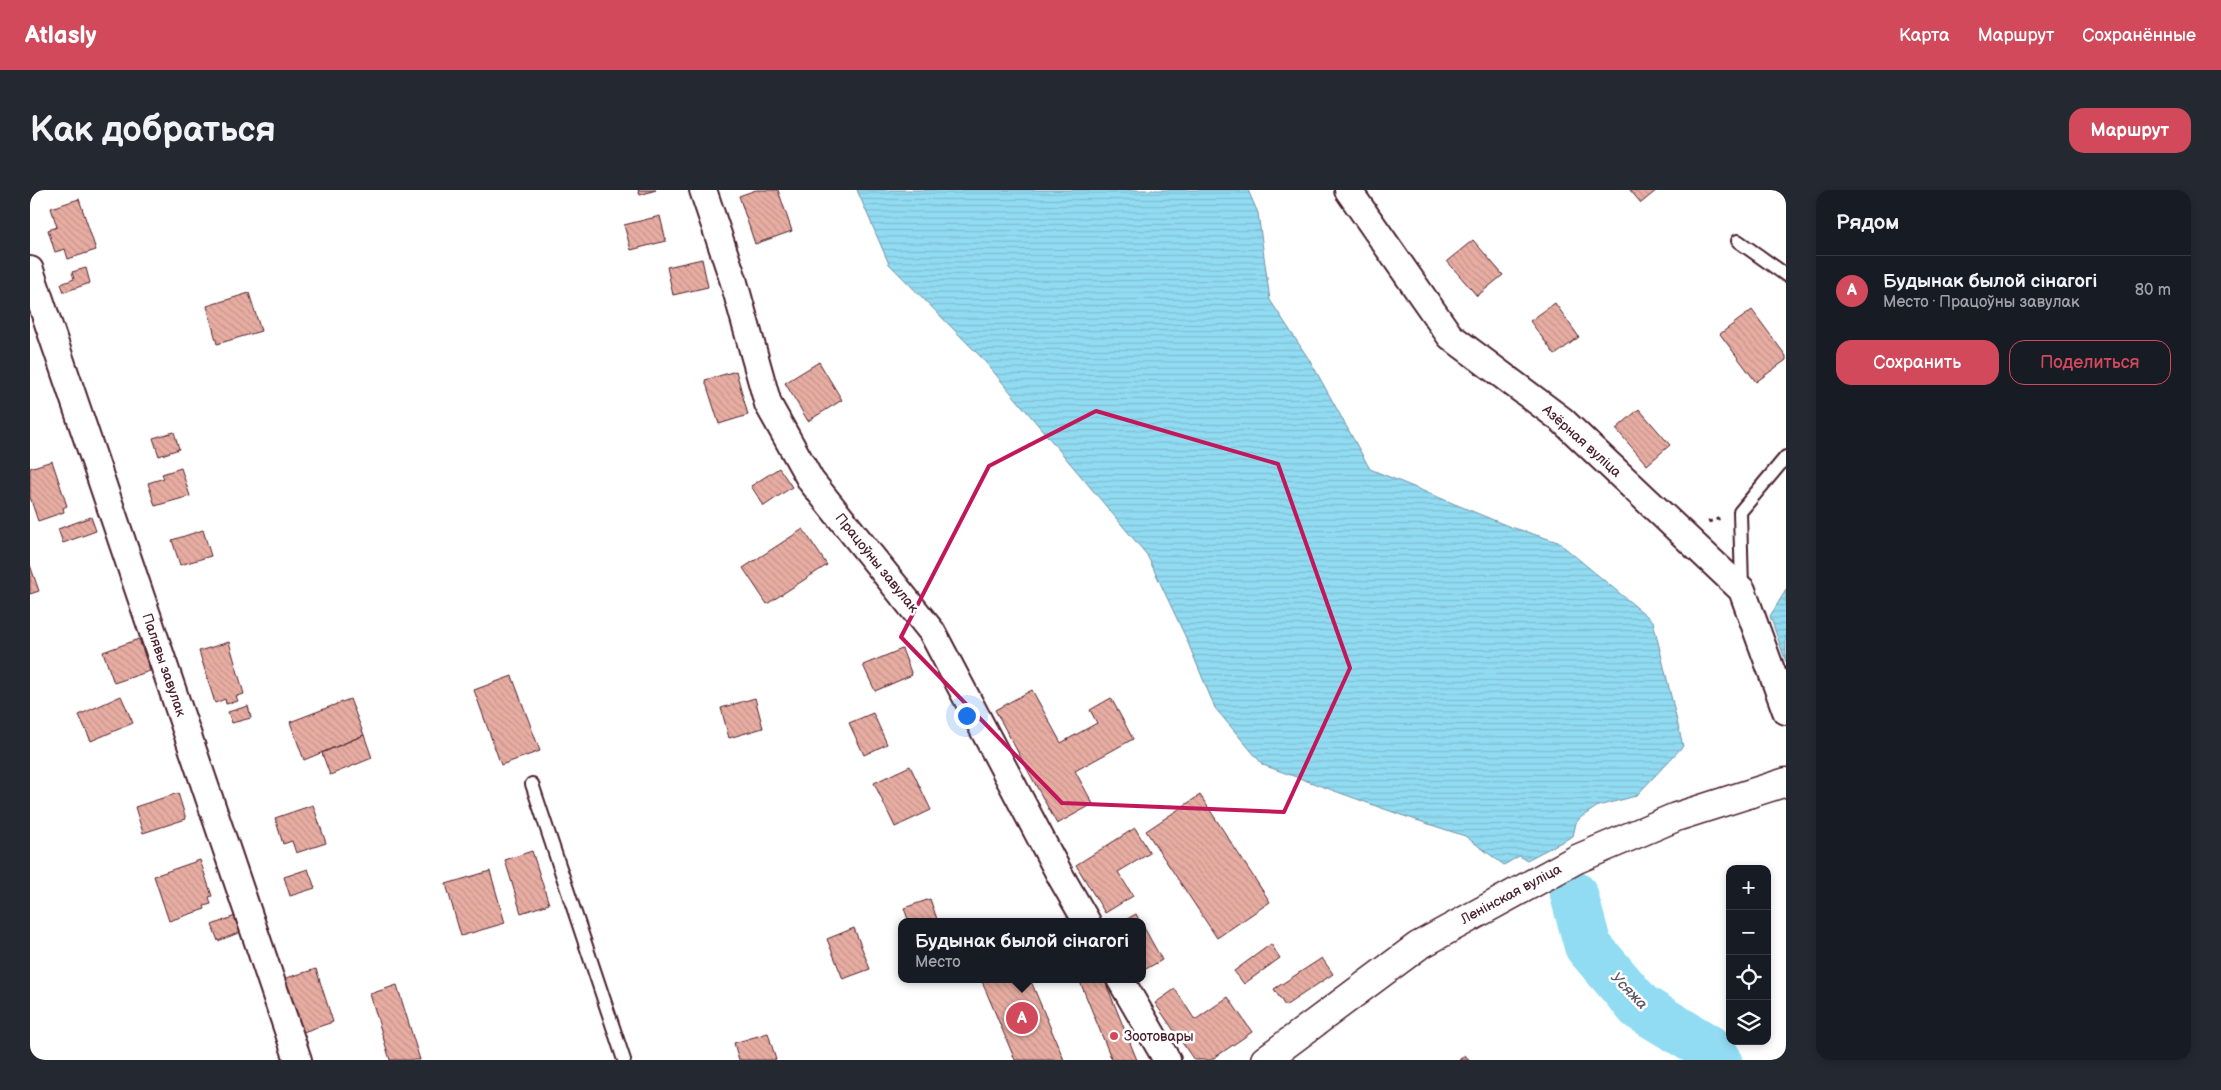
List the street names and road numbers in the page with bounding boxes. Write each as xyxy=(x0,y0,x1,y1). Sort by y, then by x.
street label: Азёрная вуліца xyxy=(1538,400,1625,481)
street label: Працоўны завулак xyxy=(832,510,923,617)
street label: Палявы завулак xyxy=(138,611,190,719)
street label: Ленінская вуліца xyxy=(1457,860,1565,928)

